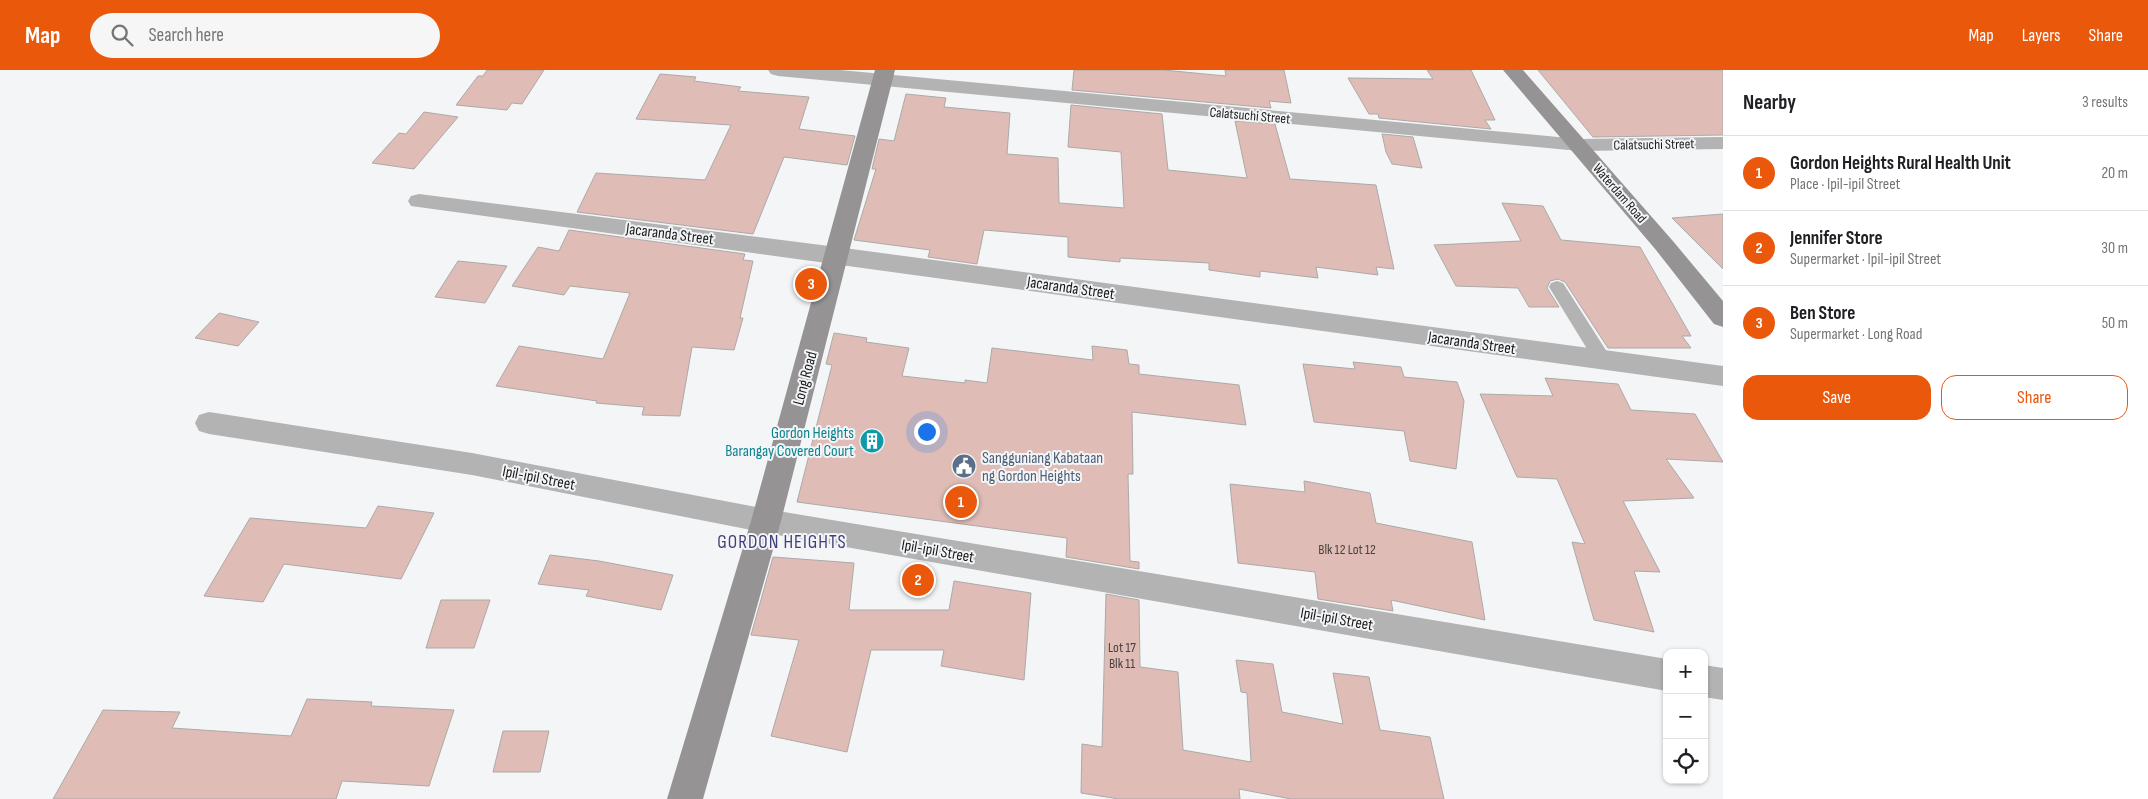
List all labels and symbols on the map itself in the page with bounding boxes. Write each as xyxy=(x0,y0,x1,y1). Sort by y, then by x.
street label: Calatsuchi Street xyxy=(1209,104,1291,127)
street label: Calatsuchi Street xyxy=(1613,135,1695,154)
street label: Waterdam Road xyxy=(1589,160,1650,227)
street label: Jacaranda Street xyxy=(624,220,715,249)
pin: 3 xyxy=(795,265,827,303)
street label: Jacaranda Street xyxy=(1025,273,1116,304)
street label: Jacaranda Street xyxy=(1426,328,1517,359)
street label: Long Road xyxy=(789,349,822,407)
your location xyxy=(914,419,940,445)
place label: Gordon Heights Barangay Covered Court xyxy=(725,424,854,461)
building icon: Gordon Heights Barangay Covered Court xyxy=(859,428,885,454)
place label: Sangguniang Kabataan ng Gordon Heights xyxy=(982,449,1103,486)
public building icon: Sangguniang Kabataan ng Gordon Heights xyxy=(951,453,977,479)
street label: Ipil-ipil Street xyxy=(501,462,577,495)
pin: 1 xyxy=(945,483,977,521)
district label: GORDON HEIGHTS xyxy=(717,531,847,554)
street label: Ipil-ipil Street xyxy=(900,536,976,567)
house number: Blk 12 Lot 12 xyxy=(1318,541,1376,558)
pin: 2 xyxy=(902,561,934,599)
street label: Ipil-ipil Street xyxy=(1299,604,1375,635)
house number: Lot 17 Blk 11 xyxy=(1108,639,1136,672)

